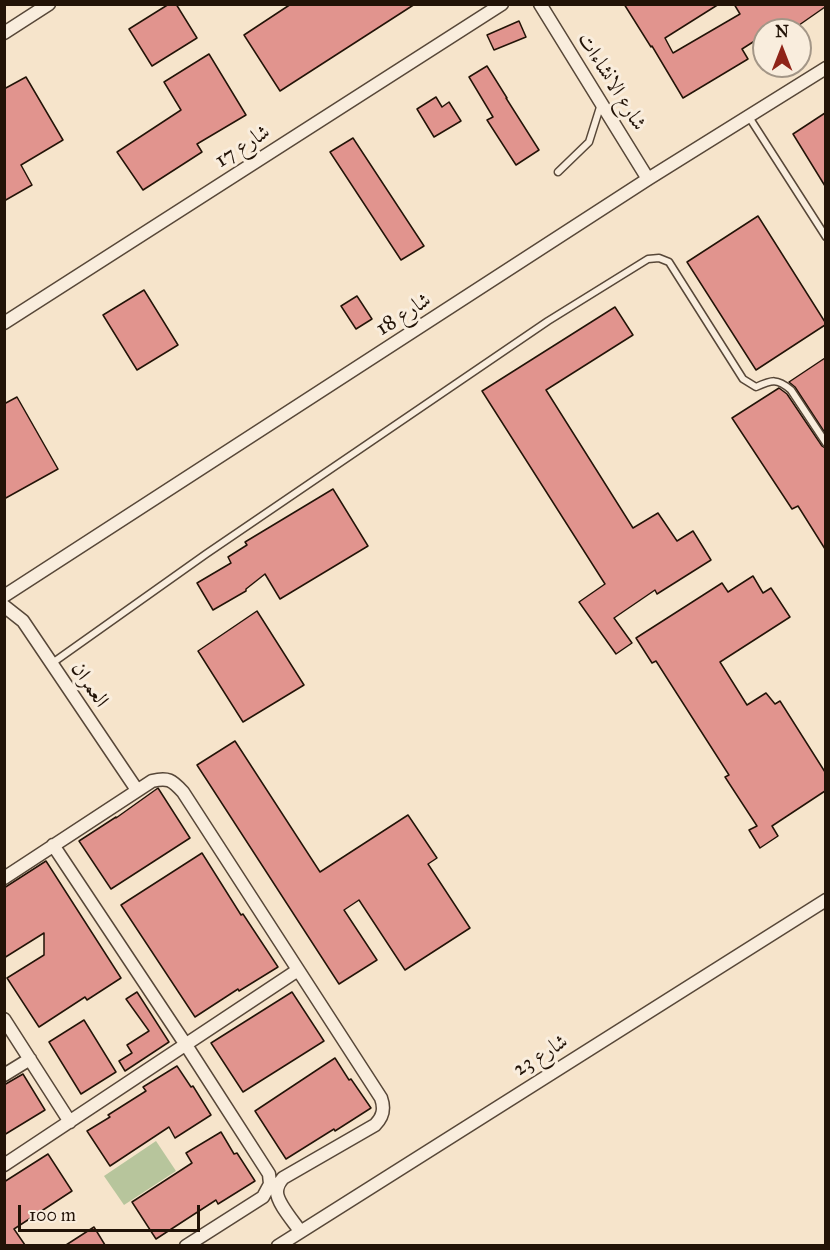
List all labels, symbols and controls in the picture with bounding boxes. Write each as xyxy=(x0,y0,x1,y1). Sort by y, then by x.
north arrow xyxy=(752,18,812,78)
text: N xyxy=(775,22,789,41)
street label: شارع الانشاءات xyxy=(571,28,651,136)
street label: شارع 17 xyxy=(211,120,275,174)
street label: شارع 18 xyxy=(372,288,436,342)
street label: العمران xyxy=(65,657,113,713)
street label: شارع 23 xyxy=(509,1029,573,1083)
scale bar xyxy=(21,1193,202,1231)
text: 100 m xyxy=(29,1204,76,1226)

